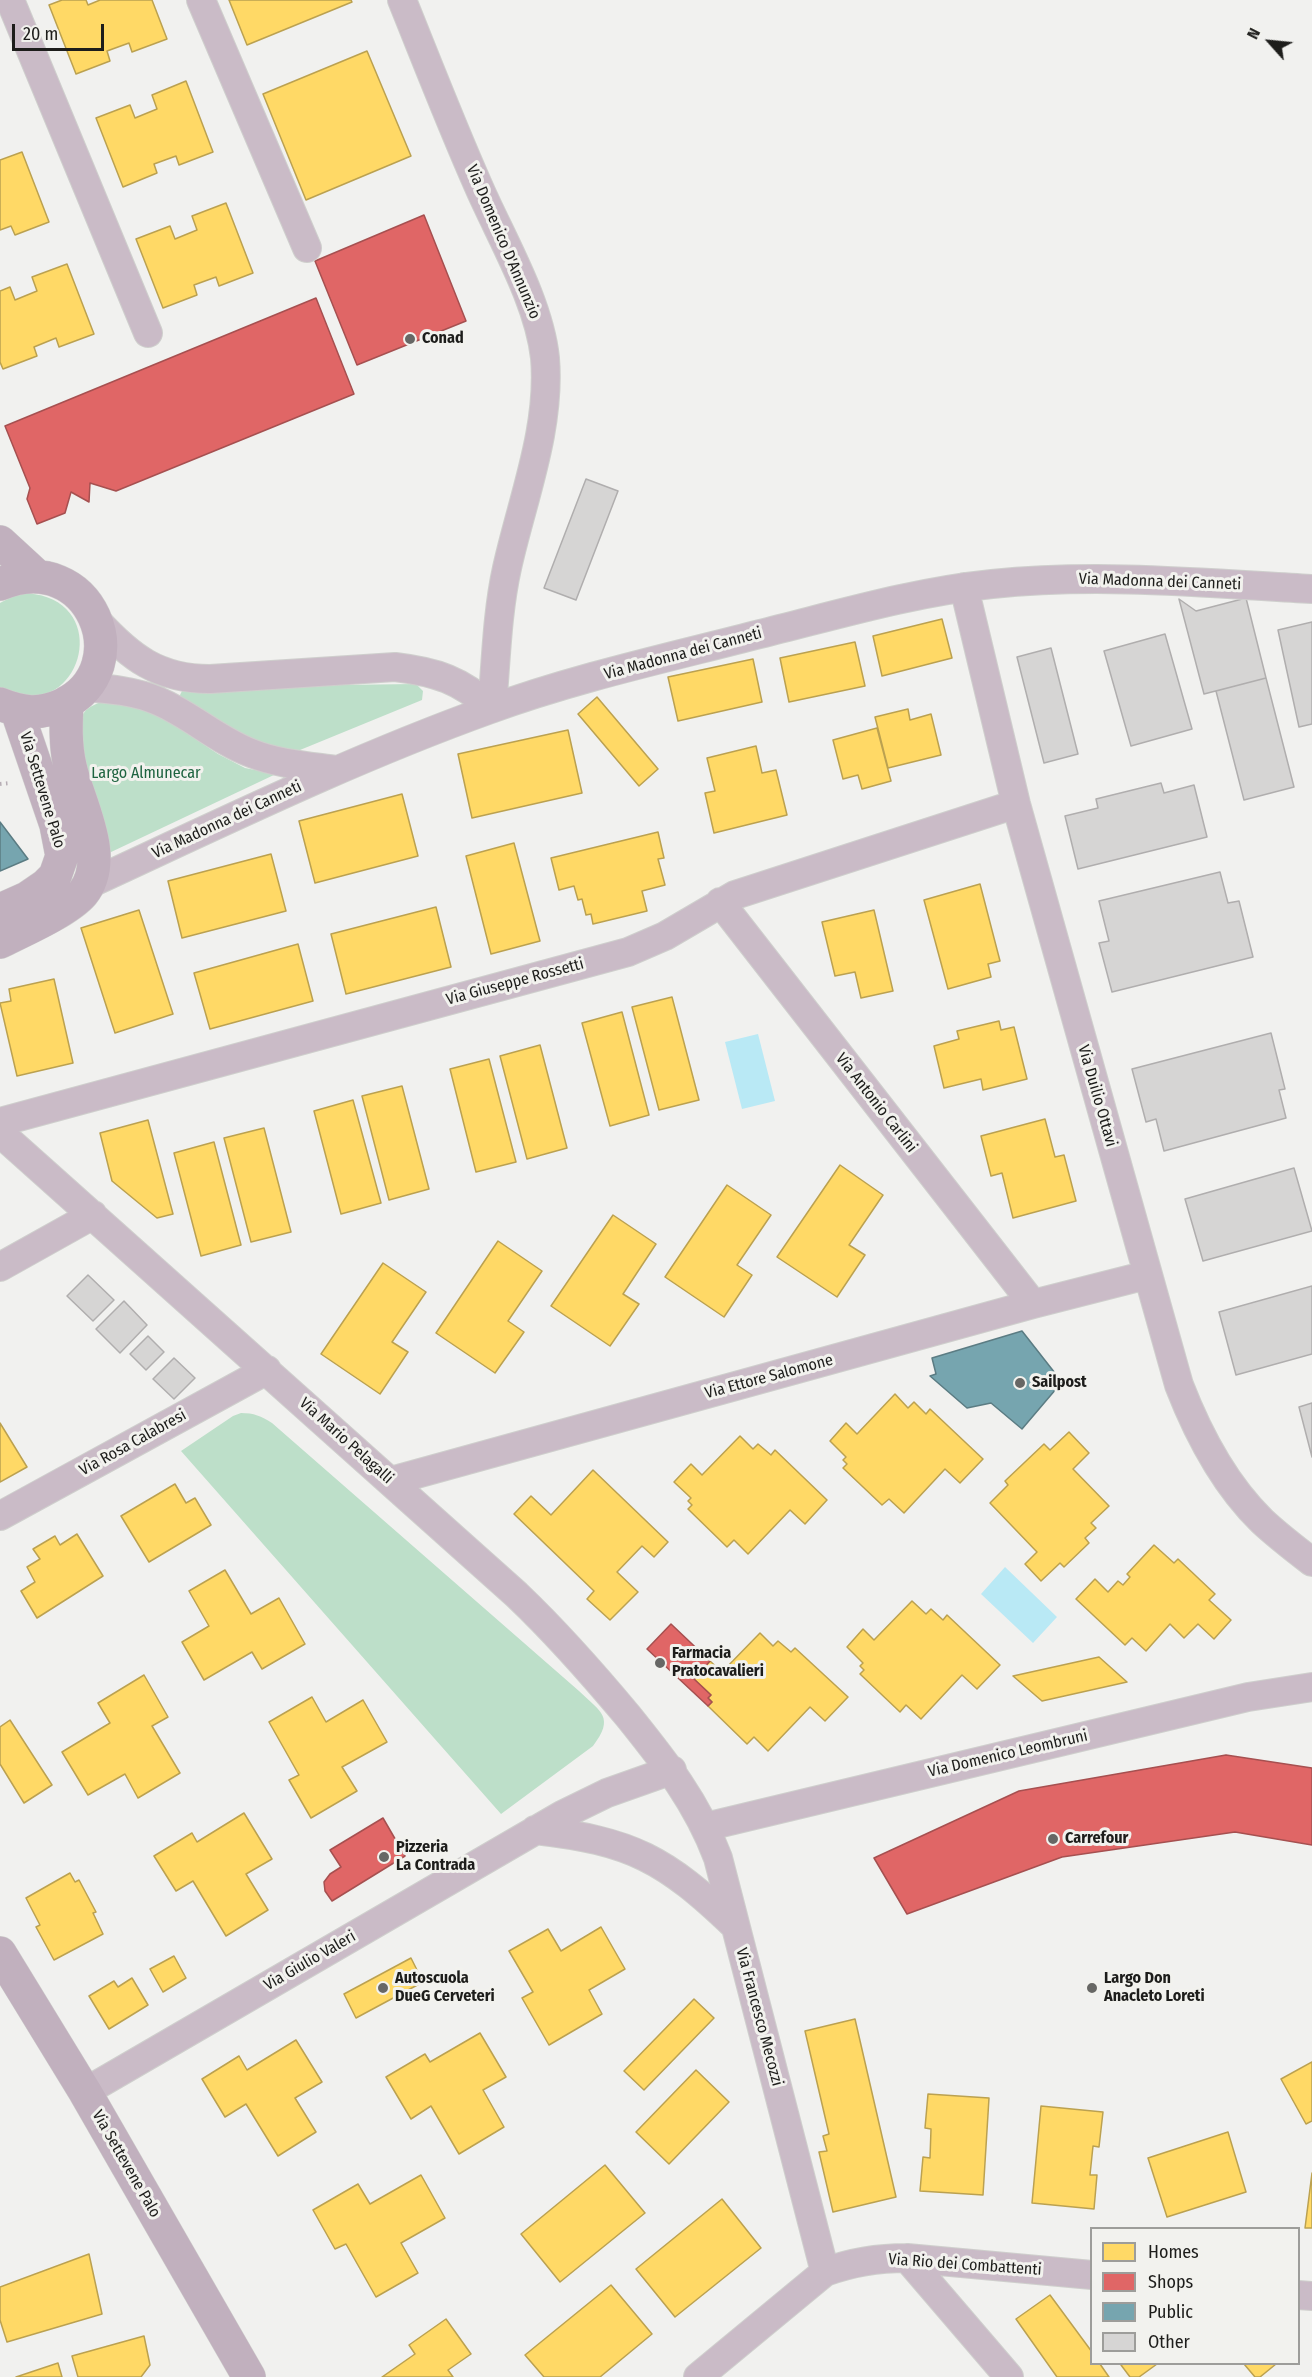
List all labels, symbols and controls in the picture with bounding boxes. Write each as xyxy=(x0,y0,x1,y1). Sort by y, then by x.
scale bar xyxy=(15,12,106,50)
north arrow xyxy=(1240,12,1300,72)
text: 20 m xyxy=(23,23,58,45)
text: N xyxy=(1243,25,1264,42)
street label: Via Domenico D'Annunzio xyxy=(462,162,544,322)
place label: Conad xyxy=(422,329,464,349)
marker: Conad xyxy=(403,332,417,346)
street label: Via Madonna dei Canneti xyxy=(1078,570,1242,594)
street label: Via Madonna dei Canneti xyxy=(602,624,764,684)
street label: Via Settevene Palo xyxy=(15,730,69,850)
park label: Largo Almunecar xyxy=(91,764,201,784)
street label: Via Madonna dei Canneti xyxy=(149,777,305,863)
street label: Via Giuseppe Rossetti xyxy=(444,954,586,1010)
street label: Via Duilio Ottavi xyxy=(1073,1043,1121,1149)
street label: Via Antonio Carlini xyxy=(831,1050,921,1156)
street label: Via Ettore Salomone xyxy=(703,1351,835,1403)
place label: Sailpost xyxy=(1032,1373,1087,1393)
marker: Sailpost xyxy=(1013,1376,1027,1390)
street label: Via Mario Pelagalli xyxy=(295,1394,397,1488)
street label: Via Rosa Calabresi xyxy=(76,1406,190,1480)
place label: Farmacia Pratocavalieri xyxy=(672,1644,764,1682)
marker: Farmacia Pratocavalieri xyxy=(653,1656,667,1670)
street label: Via Domenico Leombruni xyxy=(926,1726,1090,1782)
place label: Carrefour xyxy=(1065,1829,1128,1849)
marker: Carrefour xyxy=(1046,1832,1060,1846)
place label: Pizzeria La Contrada xyxy=(396,1838,475,1876)
marker: Pizzeria La Contrada xyxy=(377,1850,391,1864)
street label: Via Giulio Valeri xyxy=(261,1927,359,1995)
street label: Via Francesco Mecozzi xyxy=(731,1946,787,2088)
place label: Autoscuola DueG Cerveteri xyxy=(395,1969,495,2007)
place label: Largo Don Anacleto Loreti xyxy=(1104,1969,1205,2007)
marker: Autoscuola DueG Cerveteri xyxy=(376,1981,390,1995)
marker: Largo Don Anacleto Loreti xyxy=(1085,1981,1099,1995)
street label: Via Settevene Palo xyxy=(88,2107,164,2221)
legend xyxy=(1090,2227,1300,2365)
text: Homes xyxy=(1148,2241,1199,2263)
street label: Via Rio dei Combattenti xyxy=(888,2250,1042,2280)
text: Shops xyxy=(1148,2271,1193,2293)
text: Public xyxy=(1148,2301,1193,2323)
text: Other xyxy=(1148,2331,1190,2353)

